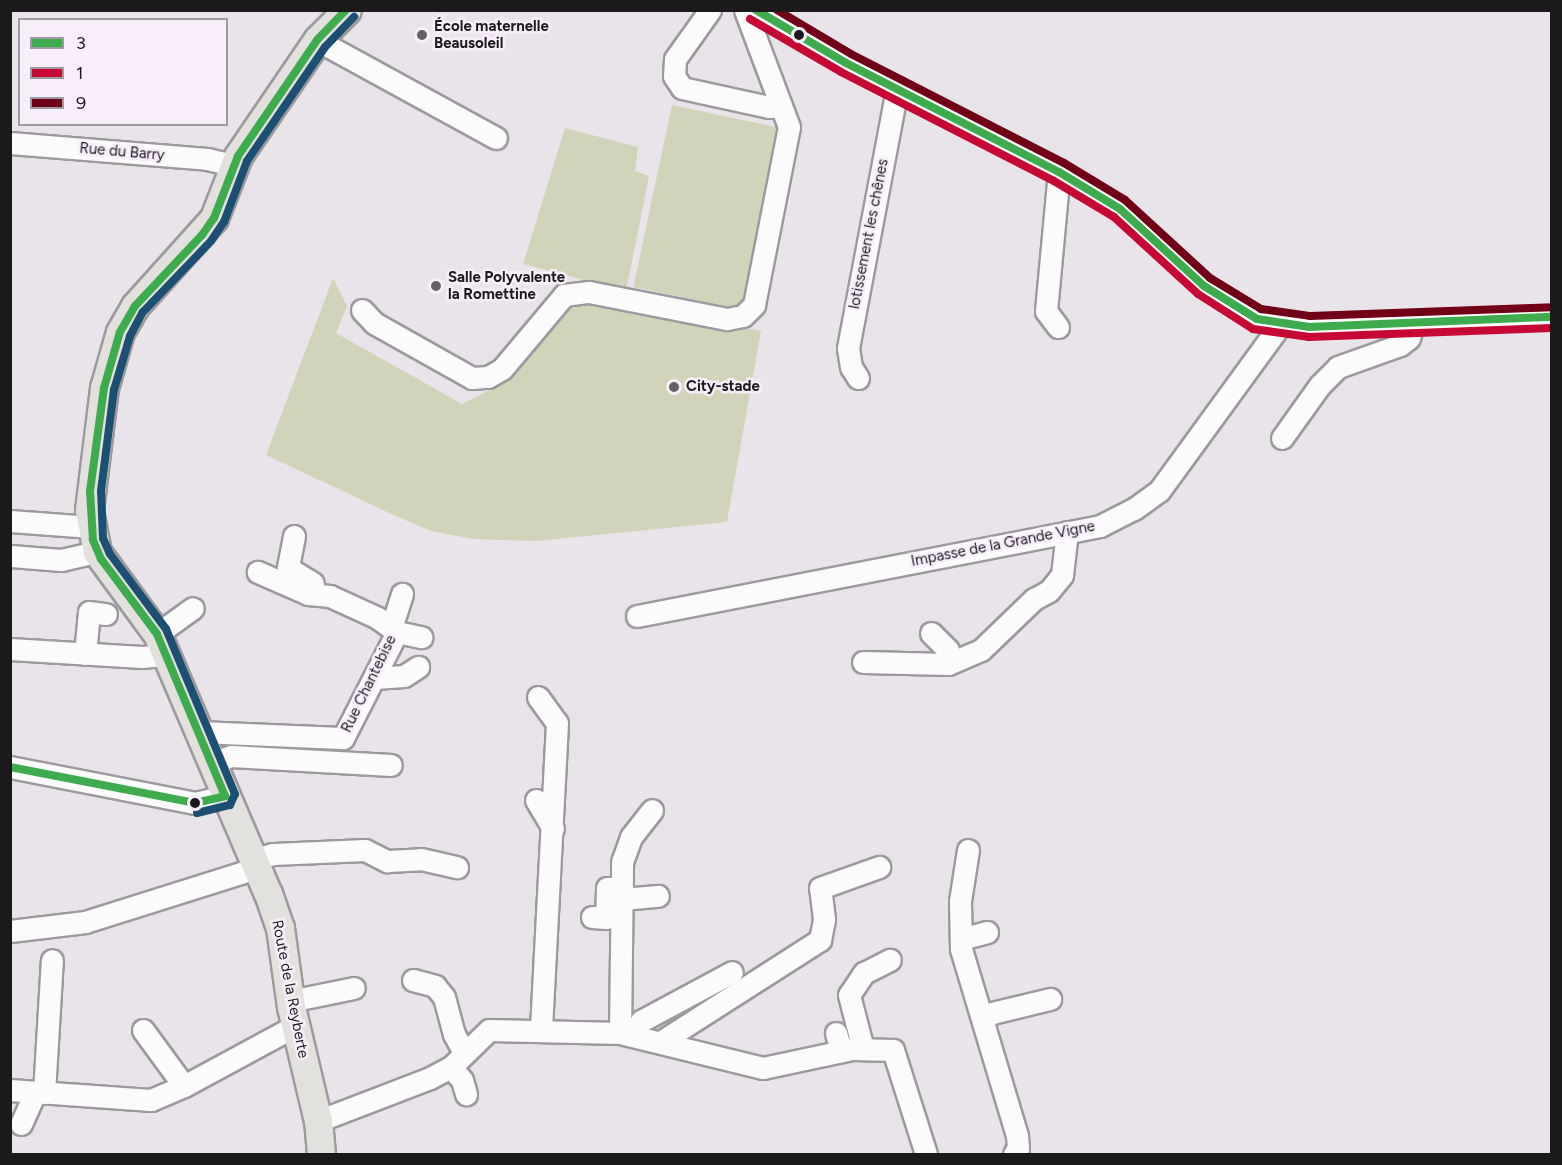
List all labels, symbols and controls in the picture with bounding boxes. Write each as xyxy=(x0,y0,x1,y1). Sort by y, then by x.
place label: École maternelle Beausoleil xyxy=(434,17,549,52)
legend xyxy=(18,18,228,126)
marker: École maternelle Beausoleil xyxy=(415,28,429,42)
unlabelled marker xyxy=(793,29,805,41)
text: 3 xyxy=(76,32,86,54)
text: 1 xyxy=(76,62,83,84)
text: 9 xyxy=(76,92,86,114)
street label: Rue du Barry xyxy=(79,139,165,165)
street label: lotissement les chênes xyxy=(846,157,892,311)
place label: Salle Polyvalente la Romettine xyxy=(448,268,565,303)
marker: Salle Polyvalente la Romettine xyxy=(429,279,443,293)
place label: City-stade xyxy=(686,378,760,396)
marker: City-stade xyxy=(667,380,681,394)
street label: Impasse de la Grande Vigne xyxy=(910,517,1096,571)
street label: Rue Chantebise xyxy=(338,632,400,736)
unlabelled marker xyxy=(189,797,201,809)
street label: Route de la Reyberte xyxy=(268,918,312,1060)

